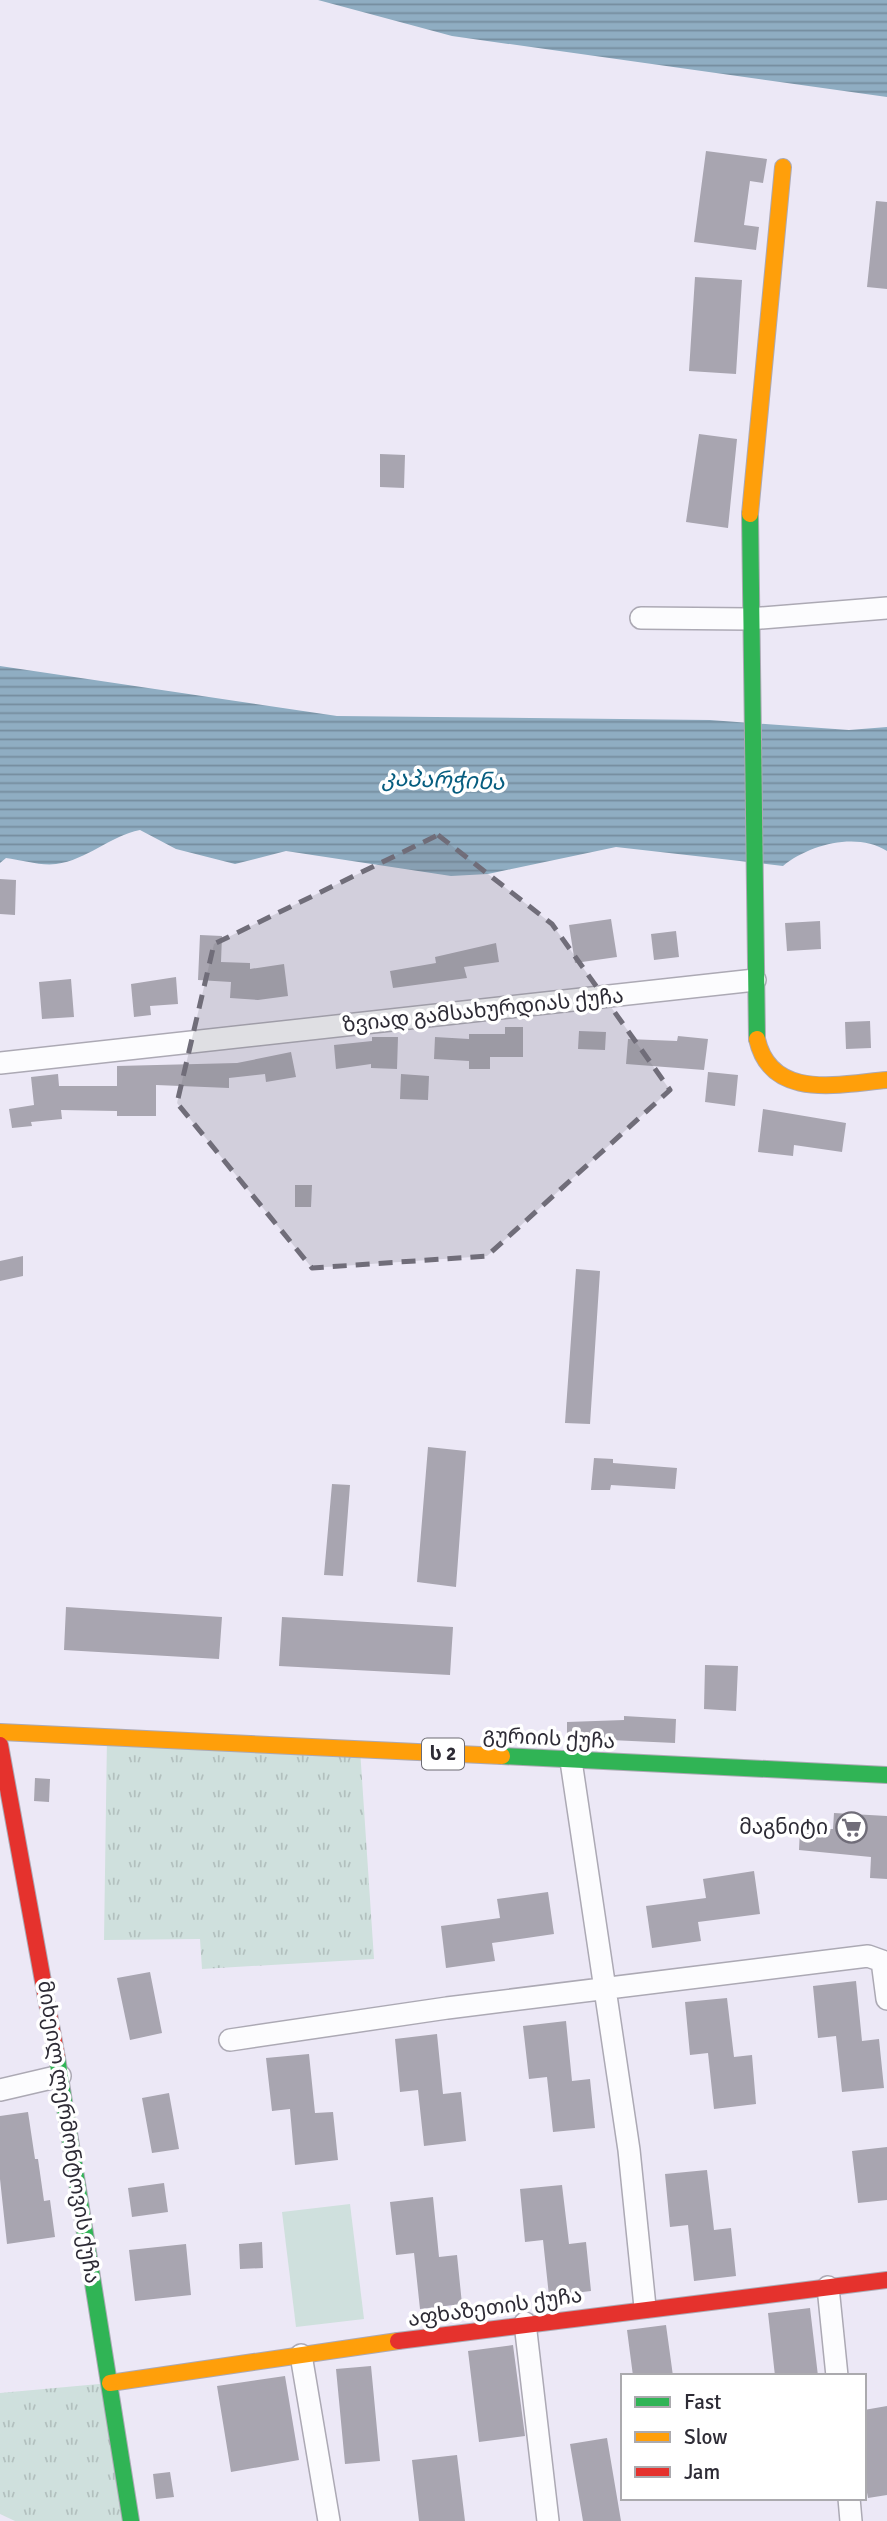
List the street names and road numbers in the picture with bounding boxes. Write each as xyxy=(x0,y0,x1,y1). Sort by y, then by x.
street label: ზვიად გამსახურდიას ქუჩა xyxy=(341,982,625,1038)
street label: გურიის ქუჩა xyxy=(482,1722,616,1754)
road number: ს 2 xyxy=(422,1738,464,1770)
street label: მიხეილ ლერმონტოვის ქუჩა xyxy=(32,1979,106,2285)
street label: აფხაზეთის ქუჩა xyxy=(406,2282,584,2332)

